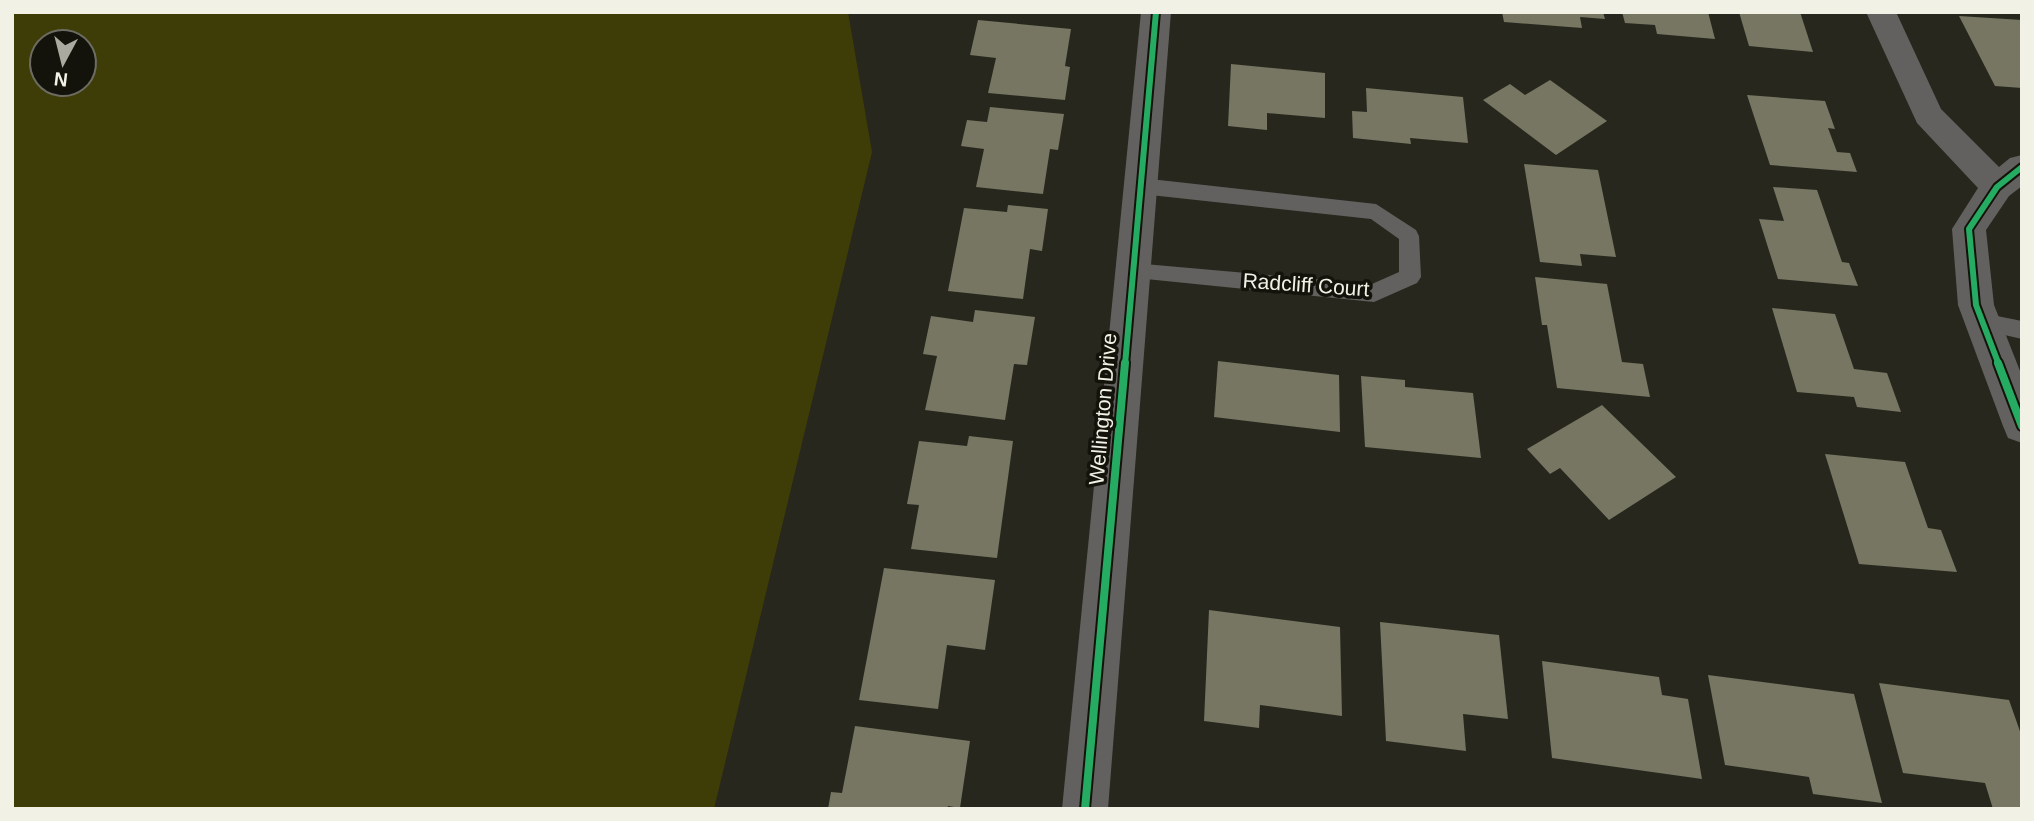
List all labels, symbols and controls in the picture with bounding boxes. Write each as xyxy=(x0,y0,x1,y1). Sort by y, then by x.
north arrow xyxy=(28,28,98,98)
text: N xyxy=(53,68,69,91)
street label: Radcliff Court xyxy=(1242,269,1370,300)
street label: Wellington Drive xyxy=(1084,332,1121,486)

